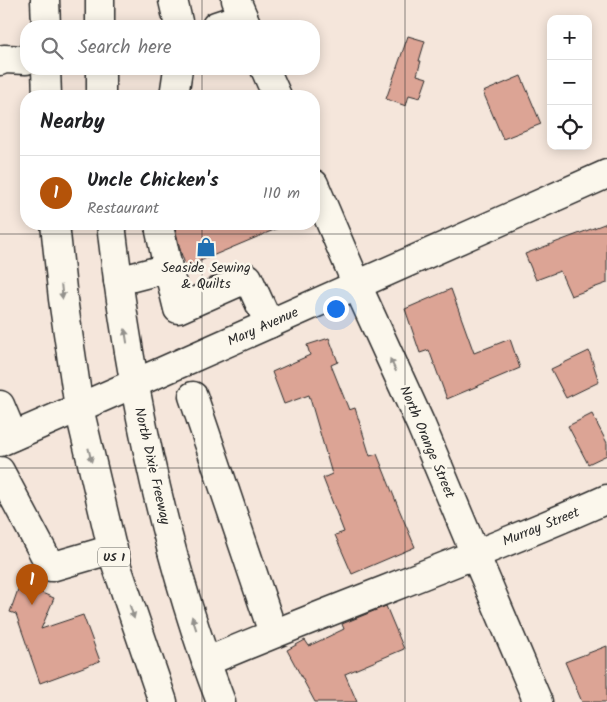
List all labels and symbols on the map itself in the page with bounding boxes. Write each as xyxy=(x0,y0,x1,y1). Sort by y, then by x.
shop icon: Seaside Sewing & Quilts xyxy=(195,236,217,258)
place label: Seaside Sewing & Quilts xyxy=(161,257,251,295)
one-way arrow xyxy=(58,285,66,301)
your location xyxy=(323,296,349,322)
street label: Mary Avenue xyxy=(224,301,303,352)
one-way arrow xyxy=(122,327,130,343)
one-way arrow xyxy=(389,358,397,372)
street label: North Orange Street xyxy=(393,382,461,502)
street label: North Dixie Freeway xyxy=(128,405,176,527)
one-way arrow xyxy=(86,447,94,463)
street label: Murray Street xyxy=(499,501,583,552)
road number: US 1 xyxy=(98,548,130,566)
pin: 1 xyxy=(16,564,48,605)
one-way arrow xyxy=(128,605,136,620)
one-way arrow xyxy=(189,615,197,630)

